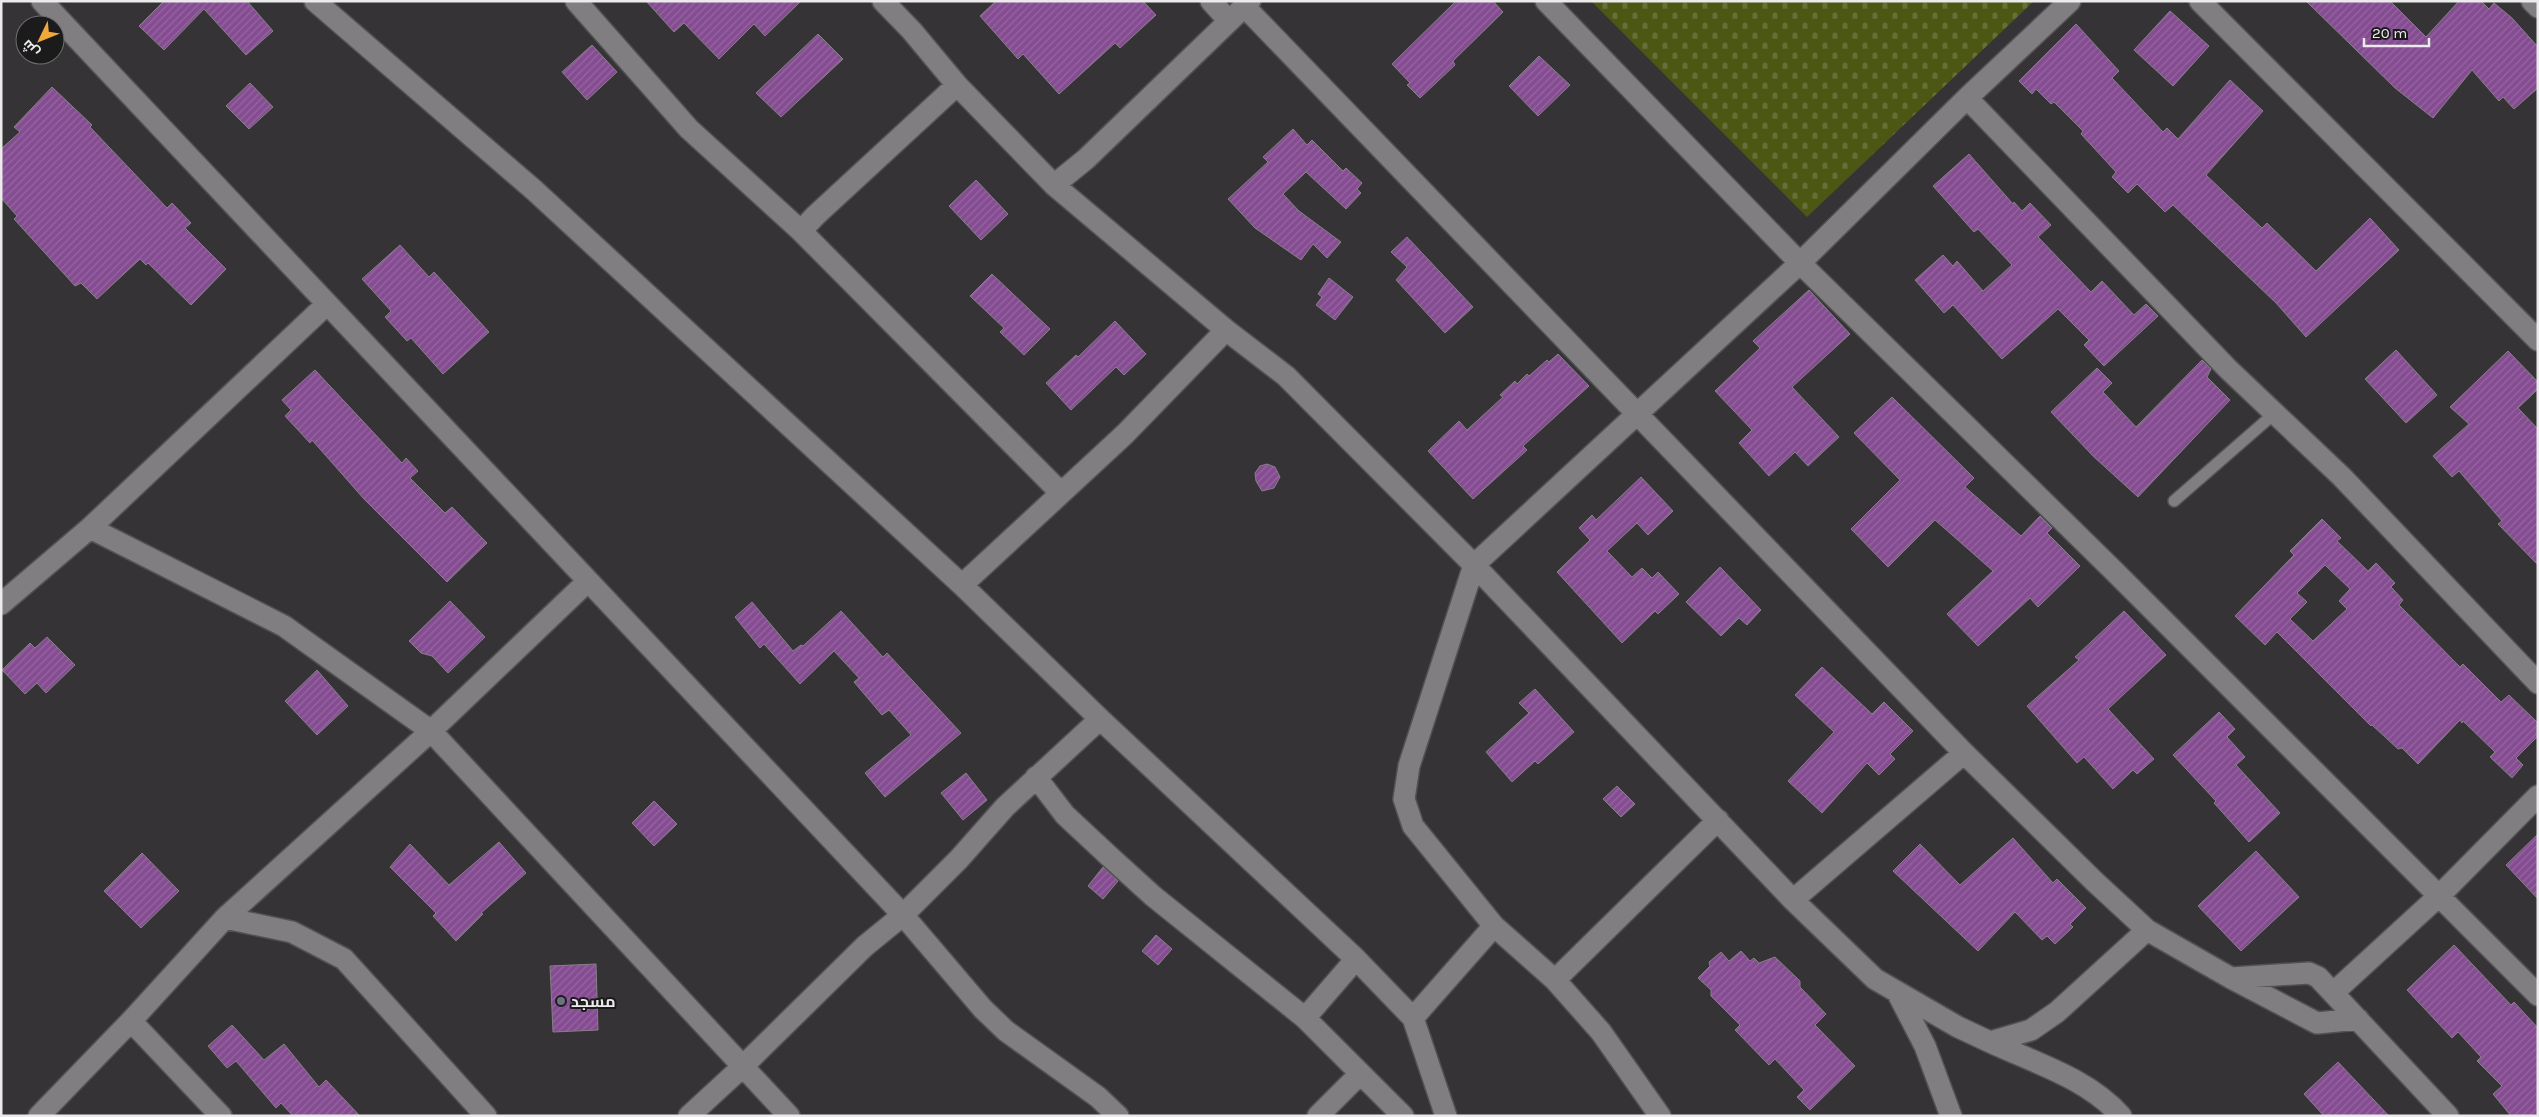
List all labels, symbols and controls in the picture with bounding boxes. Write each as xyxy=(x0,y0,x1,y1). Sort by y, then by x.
north arrow xyxy=(15,15,65,65)
scale bar xyxy=(2364,15,2429,47)
text: 20 m xyxy=(2372,24,2407,42)
text: ش xyxy=(18,36,43,61)
place label: مسجد xyxy=(571,992,616,1011)
marker: مسجد xyxy=(555,995,567,1007)

